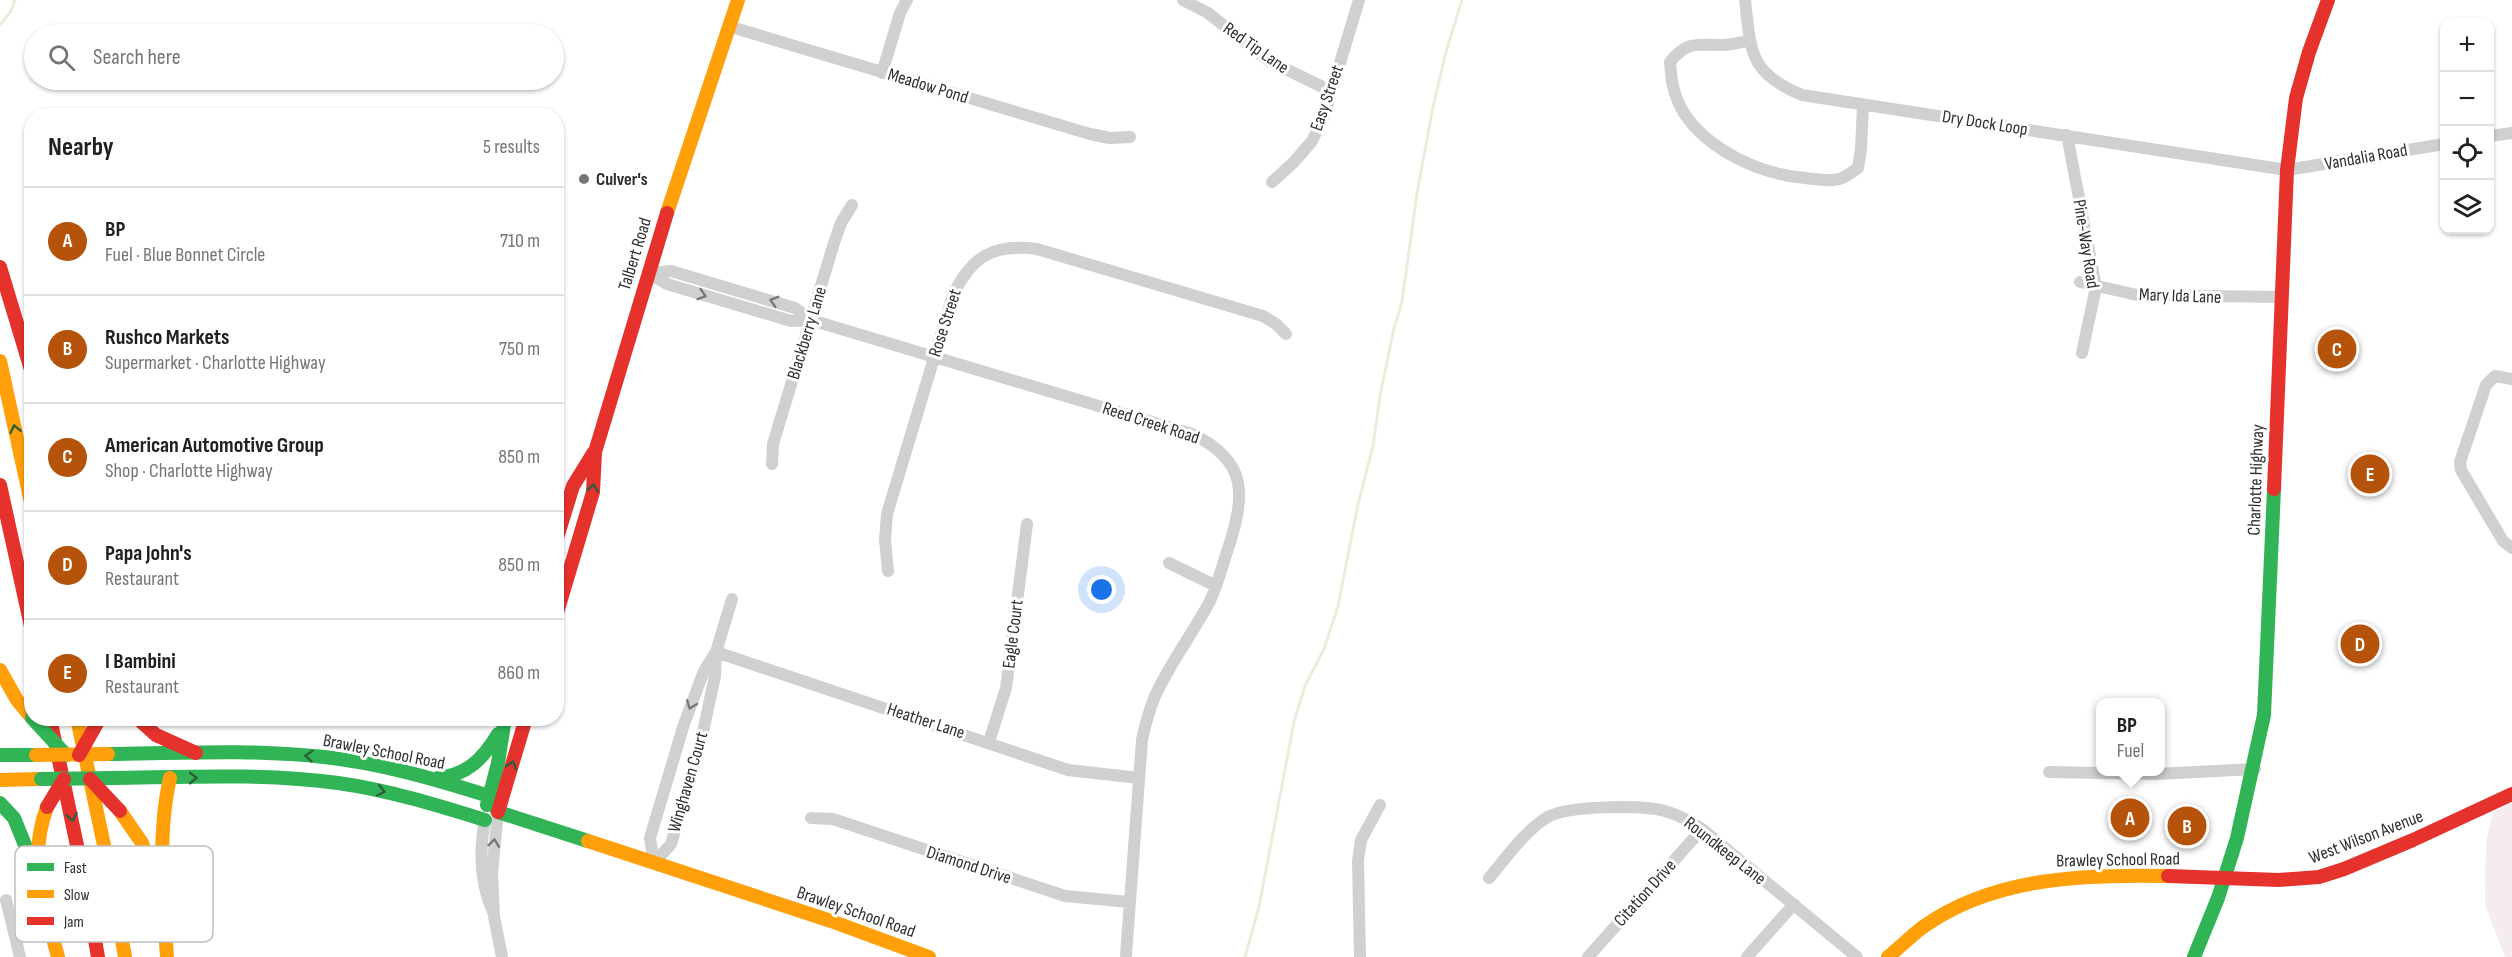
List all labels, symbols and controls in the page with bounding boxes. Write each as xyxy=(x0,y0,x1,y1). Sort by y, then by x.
street label: Red Tip Lane xyxy=(1219,18,1293,78)
map controls xyxy=(2440,18,2494,234)
button: + xyxy=(2440,18,2494,72)
search box xyxy=(24,24,564,90)
icon: search xyxy=(45,41,78,74)
text: Search here xyxy=(93,44,180,71)
street label: Easy Street xyxy=(1306,62,1348,134)
street label: Meadow Pond xyxy=(885,64,971,108)
button: − xyxy=(2440,72,2494,126)
street label: Dry Dock Loop xyxy=(1941,106,2029,140)
button: locate xyxy=(2440,126,2494,180)
text: Nearby xyxy=(48,132,114,163)
text: 5 results xyxy=(483,135,540,159)
street label: Vandalia Road xyxy=(2323,139,2409,175)
place label: Culver's xyxy=(596,169,648,190)
marker: Culver's xyxy=(577,172,591,186)
button: layers xyxy=(2440,180,2494,234)
street label: Pine-Way Road xyxy=(2069,198,2103,290)
street label: Talbert Road xyxy=(614,215,656,293)
text: BP xyxy=(105,216,125,243)
text: A xyxy=(63,229,72,253)
text: 710 m xyxy=(500,229,540,253)
text: Fuel · Blue Bonnet Circle xyxy=(105,243,265,267)
street label: Blackberry Lane xyxy=(783,284,831,382)
street label: Mary Ida Lane xyxy=(2139,284,2221,308)
street label: Rose Street xyxy=(924,286,966,360)
one-way arrow xyxy=(696,288,707,300)
one-way arrow xyxy=(769,296,779,308)
text: Rushco Markets xyxy=(105,324,229,351)
pin: C xyxy=(2318,326,2356,372)
text: B xyxy=(63,337,72,361)
text: 750 m xyxy=(499,337,540,361)
text: Supermarket · Charlotte Highway xyxy=(105,351,326,375)
street label: Reed Creek Road xyxy=(1100,397,1202,449)
street label: Charlotte Highway xyxy=(2244,424,2268,536)
one-way arrow xyxy=(9,425,22,435)
text: American Automotive Group xyxy=(105,432,324,459)
text: C xyxy=(62,445,73,469)
text: 850 m xyxy=(498,445,540,469)
pin: E xyxy=(2350,452,2390,496)
text: Shop · Charlotte Highway xyxy=(105,459,273,483)
one-way arrow xyxy=(586,483,598,493)
text: Papa John's xyxy=(105,540,192,567)
text: D xyxy=(62,553,73,577)
text: 850 m xyxy=(498,553,540,577)
text: Restaurant xyxy=(105,567,179,591)
your location xyxy=(1087,575,1116,604)
street label: Eagle Court xyxy=(998,598,1028,670)
pin: D xyxy=(2340,622,2380,666)
text: I Bambini xyxy=(105,648,176,675)
text: E xyxy=(63,661,72,685)
text: 860 m xyxy=(498,661,540,685)
text: Restaurant xyxy=(105,675,179,699)
one-way arrow xyxy=(686,698,698,709)
popup xyxy=(2096,698,2165,776)
street label: Heather Lane xyxy=(885,699,967,743)
text: BP xyxy=(2117,712,2137,739)
street label: Winghaven Court xyxy=(664,729,712,835)
street label: Brawley School Road xyxy=(321,730,447,774)
text: Fuel xyxy=(2117,739,2144,763)
one-way arrow xyxy=(305,750,314,763)
one-way arrow xyxy=(505,760,517,771)
one-way arrow xyxy=(188,772,197,784)
one-way arrow xyxy=(376,784,386,797)
pin: A xyxy=(2110,796,2150,840)
pin: B xyxy=(2168,804,2206,848)
street label: West Wilson Avenue xyxy=(2306,806,2426,868)
one-way arrow xyxy=(64,811,77,821)
street label: Roundkeep Lane xyxy=(1680,812,1770,890)
one-way arrow xyxy=(487,838,500,848)
street label: Diamond Drive xyxy=(924,841,1014,889)
legend xyxy=(15,846,213,942)
street label: Brawley School Road xyxy=(2056,848,2180,872)
street label: Citation Drive xyxy=(1610,855,1680,931)
text: Fast xyxy=(64,859,87,878)
street label: Brawley School Road xyxy=(794,882,918,942)
text: Slow xyxy=(64,886,89,905)
text: Jam xyxy=(63,913,84,932)

